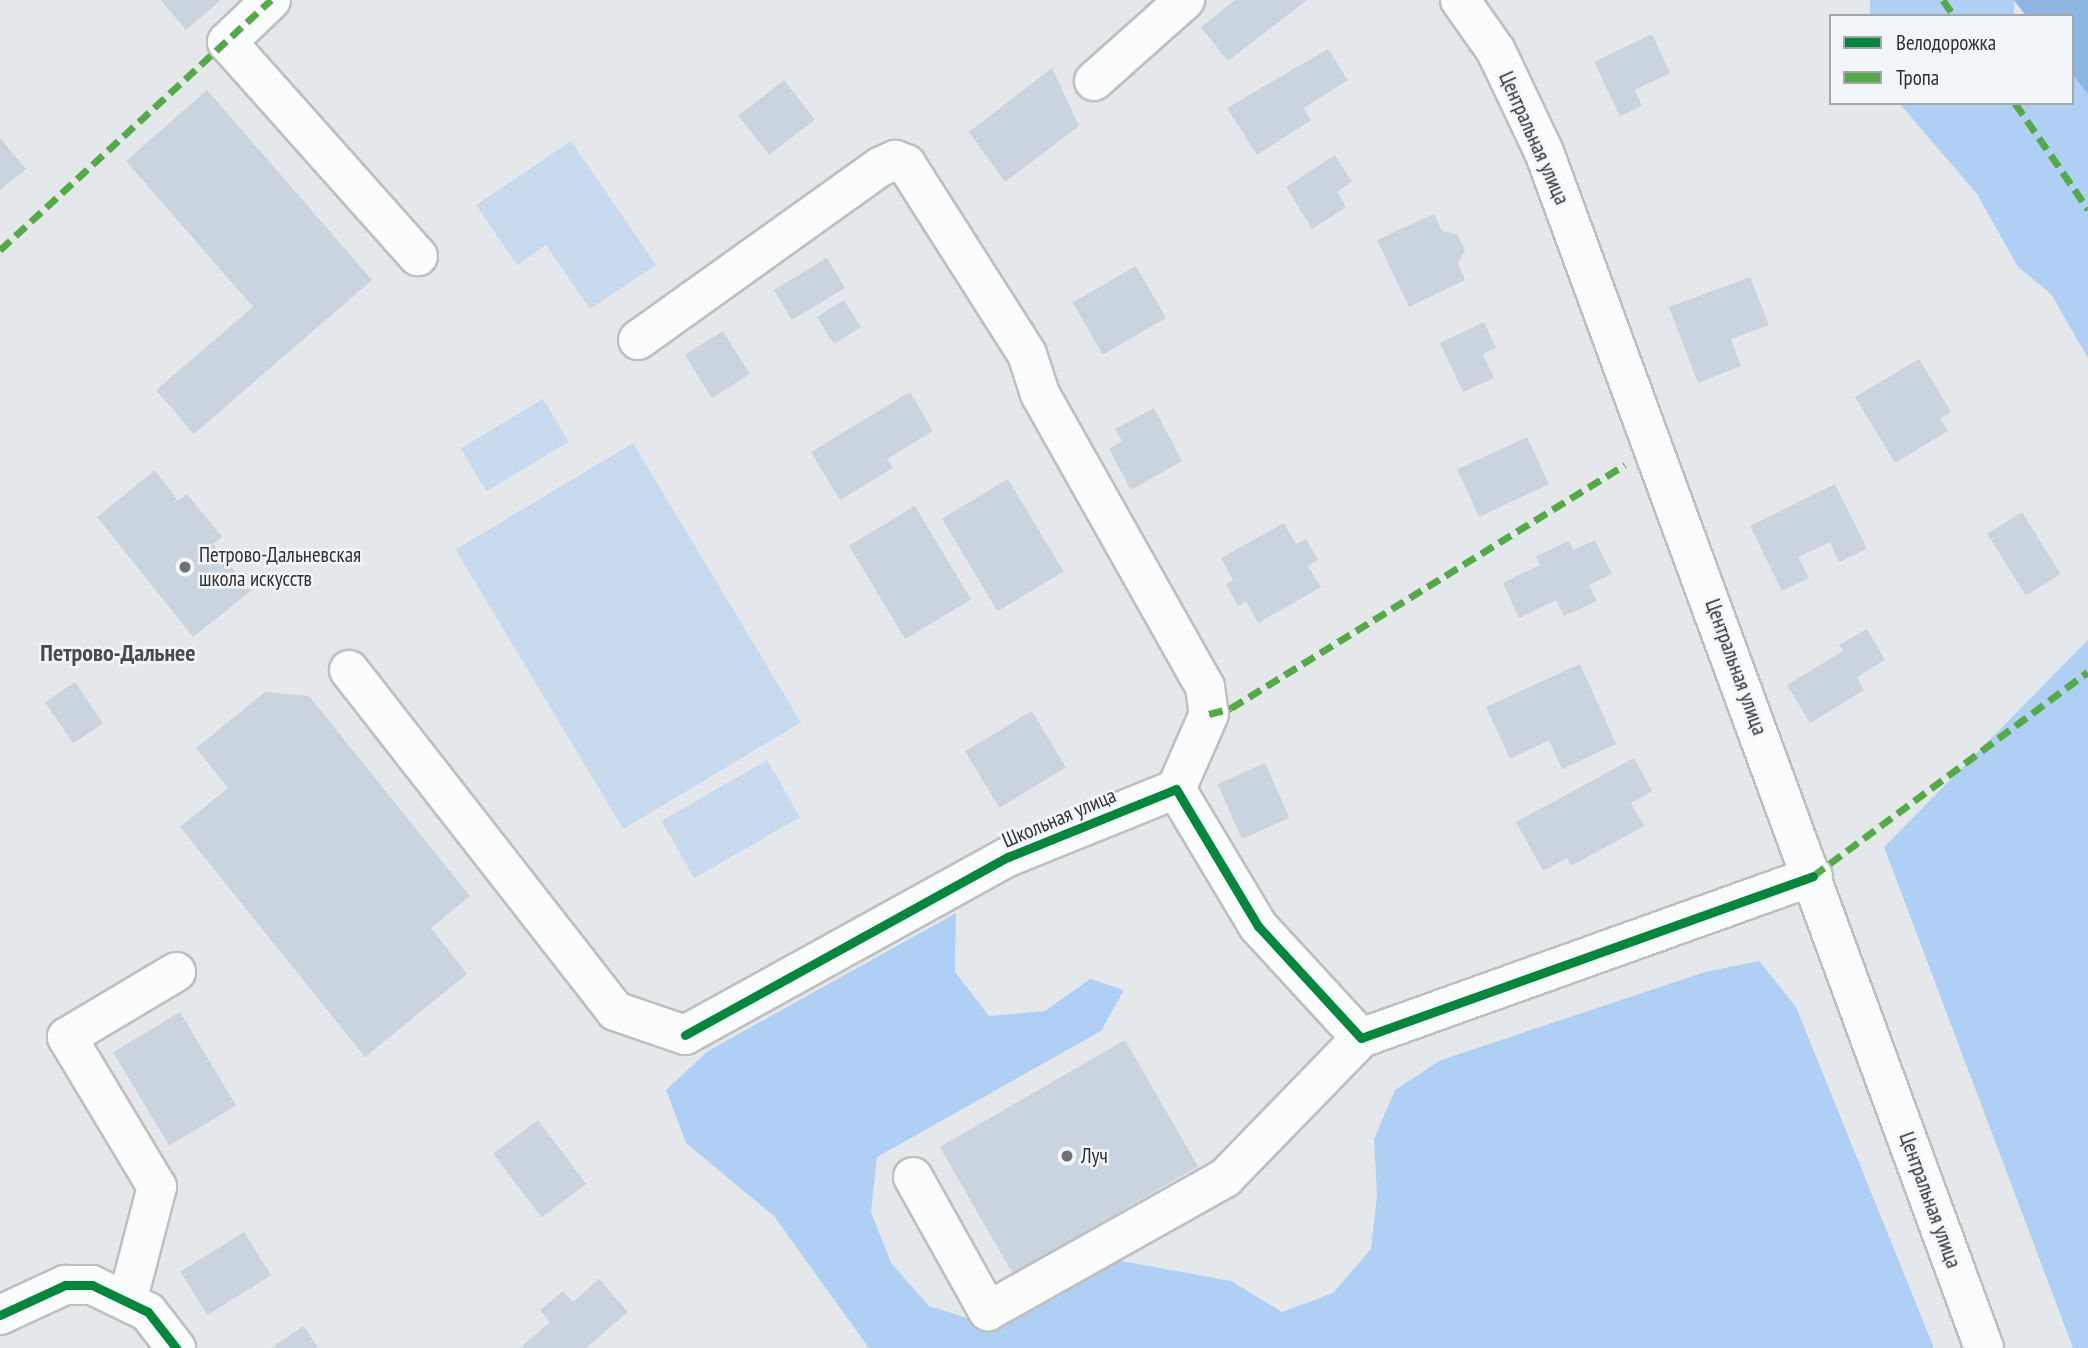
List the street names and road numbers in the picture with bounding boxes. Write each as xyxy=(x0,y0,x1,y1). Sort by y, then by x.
street label: Центральная улица xyxy=(1493,68,1575,208)
street label: Центральная улица xyxy=(1700,596,1772,738)
street label: Школьная улица xyxy=(998,783,1120,853)
street label: Центральная улица xyxy=(1894,1129,1966,1271)

